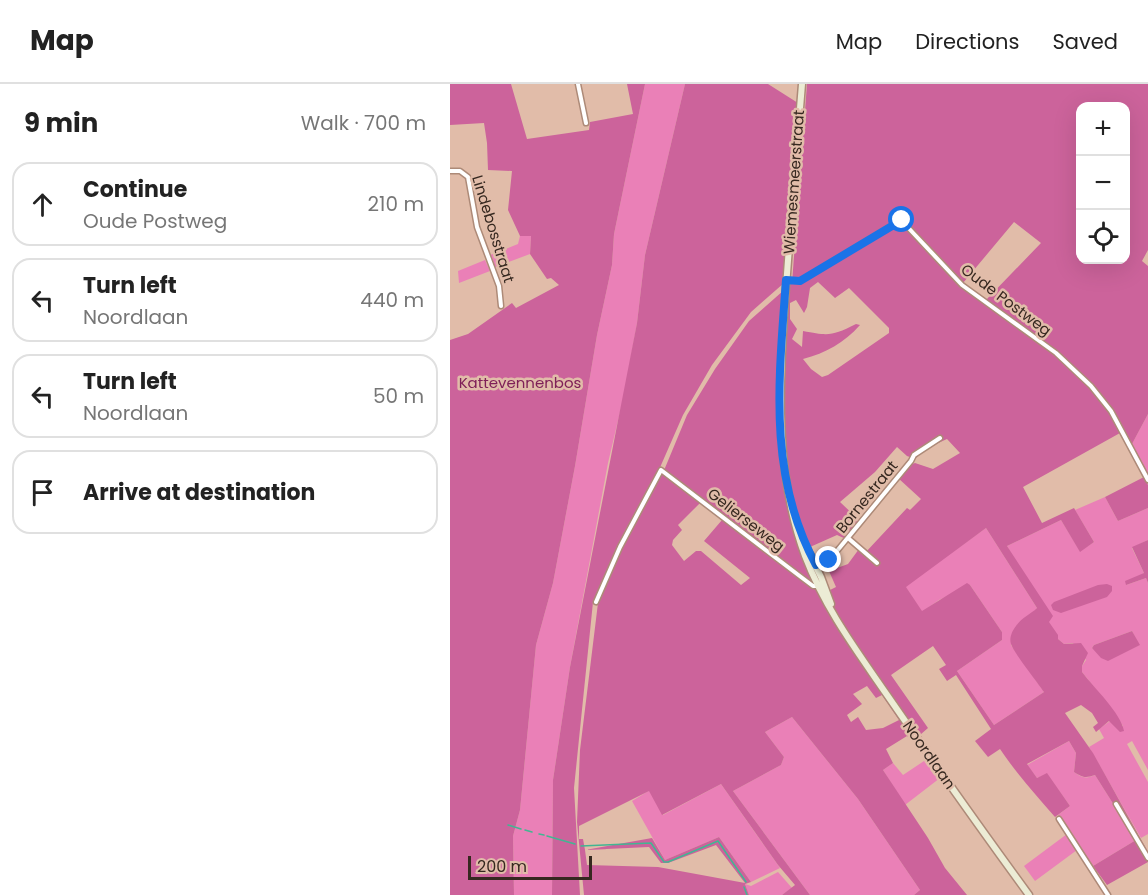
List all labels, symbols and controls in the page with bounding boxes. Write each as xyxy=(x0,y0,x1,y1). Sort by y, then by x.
text: Map xyxy=(30,21,94,60)
text: Map xyxy=(836,27,882,56)
text: Directions xyxy=(915,27,1019,56)
text: Saved xyxy=(1052,27,1118,56)
map controls xyxy=(1076,102,1130,264)
button: + xyxy=(1076,102,1130,156)
text: 9 min xyxy=(24,105,98,141)
text: Walk · 700 m xyxy=(301,109,426,137)
street label: Wiemesmeerstraat xyxy=(778,109,809,255)
button: − xyxy=(1076,156,1130,210)
street label: Lindebosstraat xyxy=(467,173,520,285)
text: Continue xyxy=(83,174,187,205)
icon: ahead xyxy=(26,188,59,221)
text: 210 m xyxy=(368,190,424,218)
route start xyxy=(888,206,914,232)
text: Oude Postweg xyxy=(83,207,227,235)
button: locate xyxy=(1076,210,1130,264)
street label: Oude Postweg xyxy=(957,259,1056,341)
text: Turn left xyxy=(83,270,177,301)
icon: left xyxy=(26,284,59,317)
text: 440 m xyxy=(360,286,424,314)
text: Noordlaan xyxy=(83,303,188,331)
text: Turn left xyxy=(83,366,177,397)
park label: Kattevennenbos xyxy=(459,372,582,393)
icon: left xyxy=(26,380,59,413)
text: 50 m xyxy=(373,382,424,410)
text: Noordlaan xyxy=(83,399,188,427)
street label: Bornestraat xyxy=(831,456,902,537)
icon: arrive xyxy=(26,476,59,509)
text: Arrive at destination xyxy=(83,477,315,508)
street label: Gelierseweg xyxy=(704,483,789,556)
route end xyxy=(815,546,841,572)
street label: Noordlaan xyxy=(898,716,961,793)
scale bar xyxy=(468,853,592,880)
text: 200 m xyxy=(477,855,527,878)

